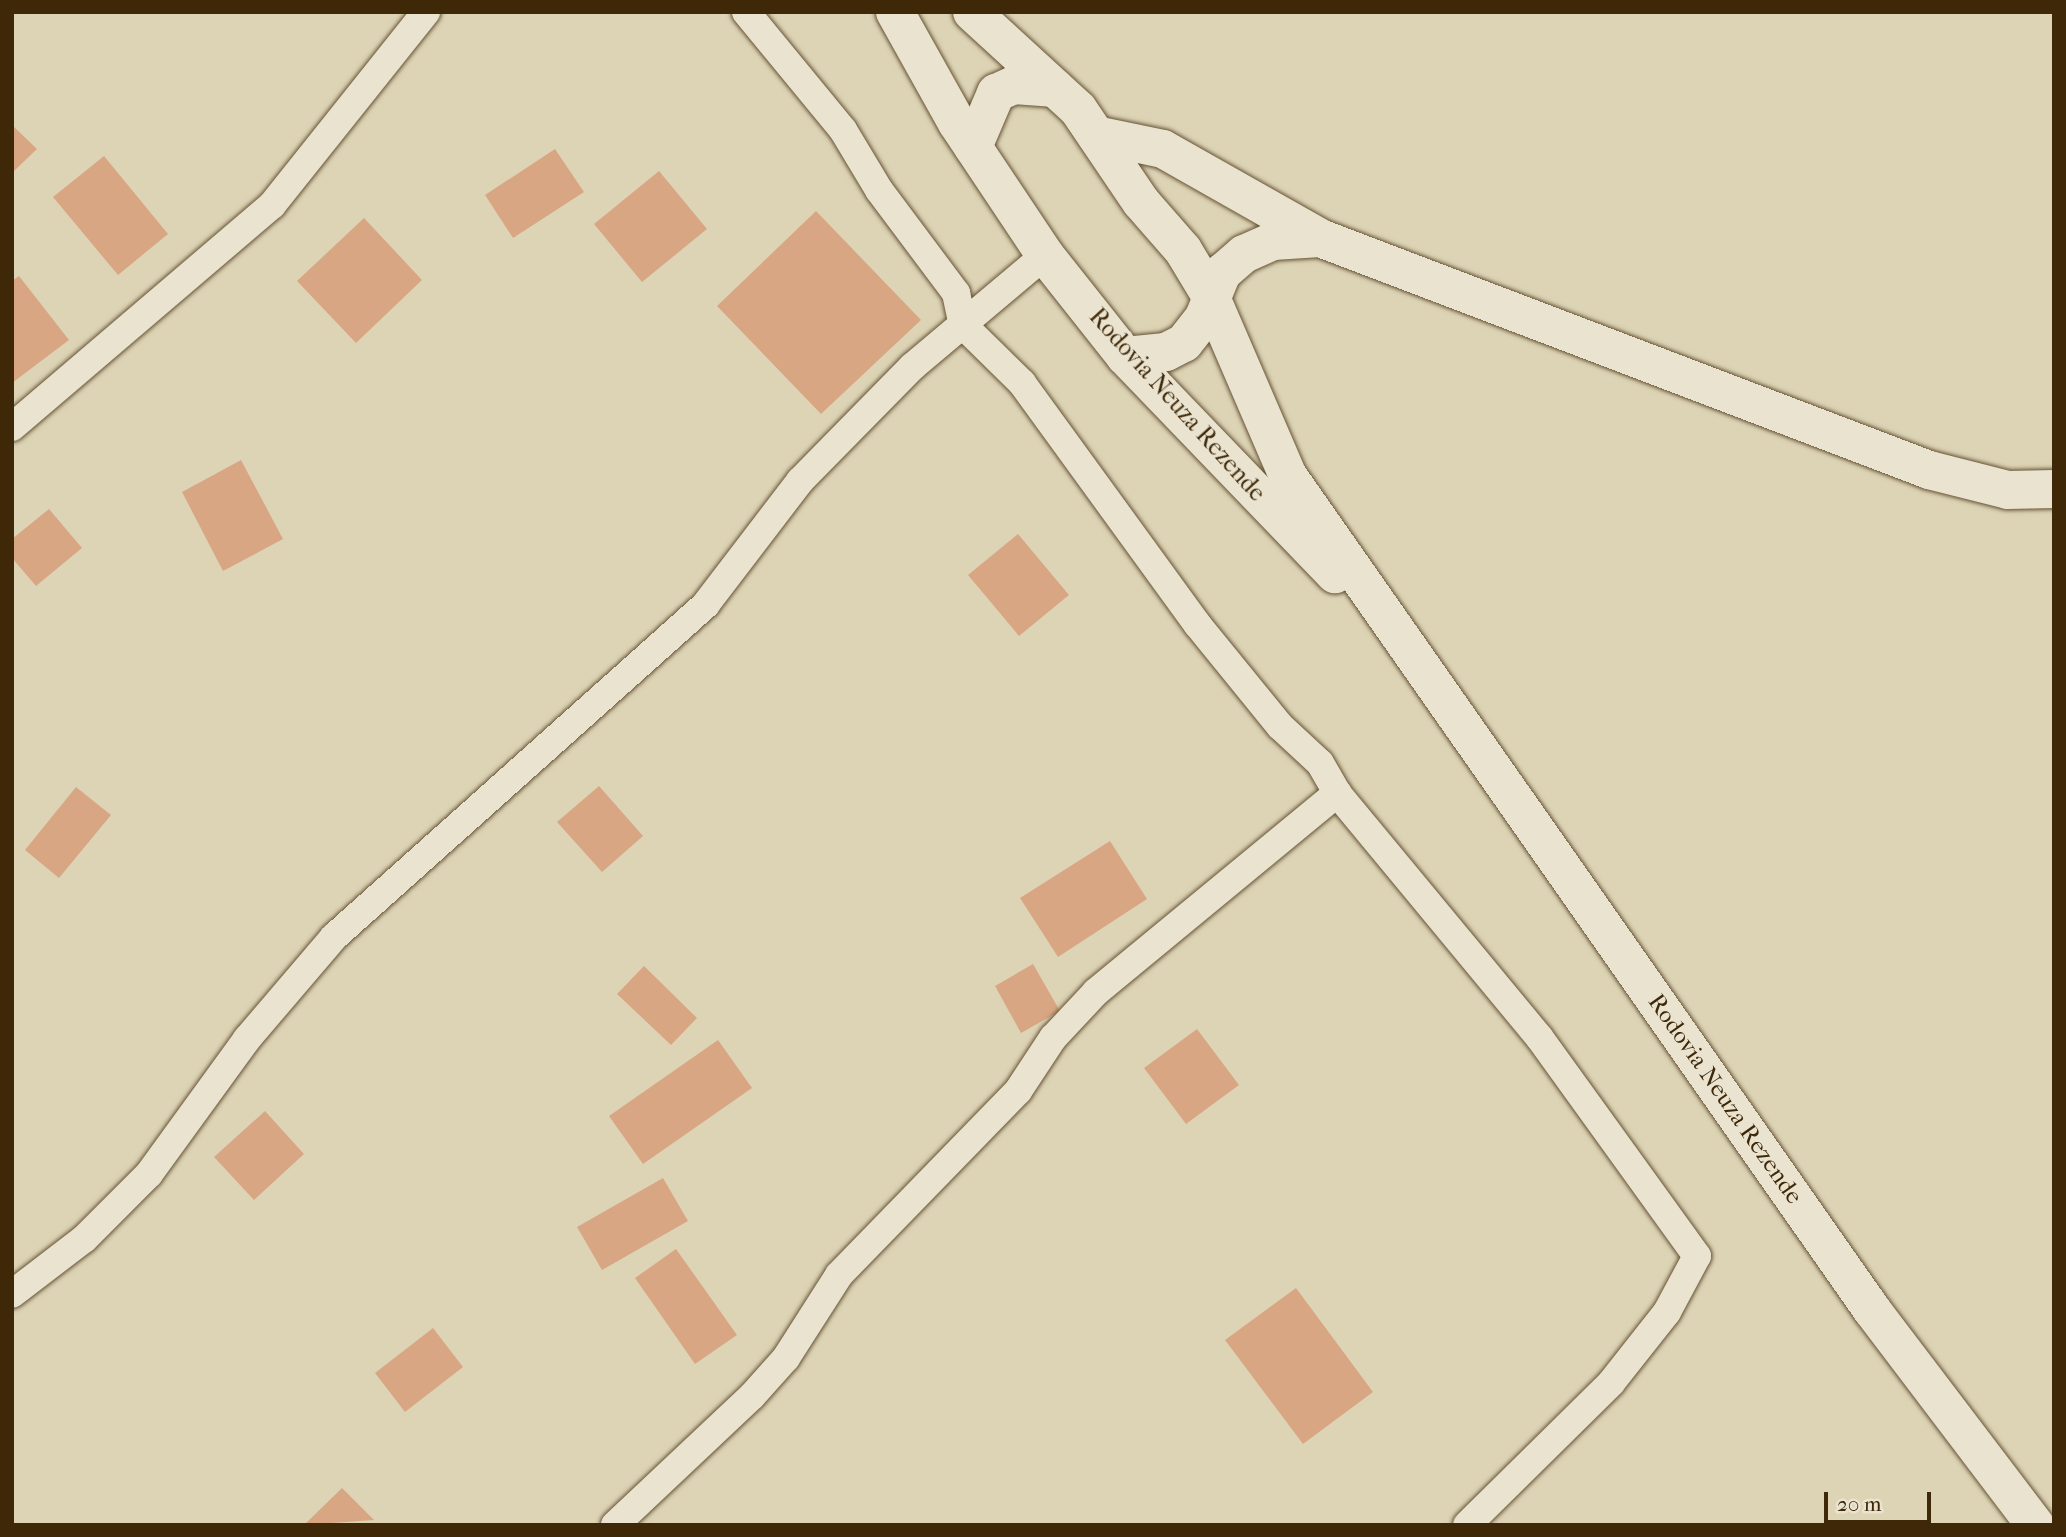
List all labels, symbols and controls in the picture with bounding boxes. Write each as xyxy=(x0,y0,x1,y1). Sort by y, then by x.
street label: Rodovia Neuza Rezende xyxy=(1083,303,1271,507)
street label: Rodovia Neuza Rezende xyxy=(1642,988,1808,1210)
scale bar xyxy=(1828,1478,1935,1522)
text: 20 m xyxy=(1837,1492,1881,1516)

